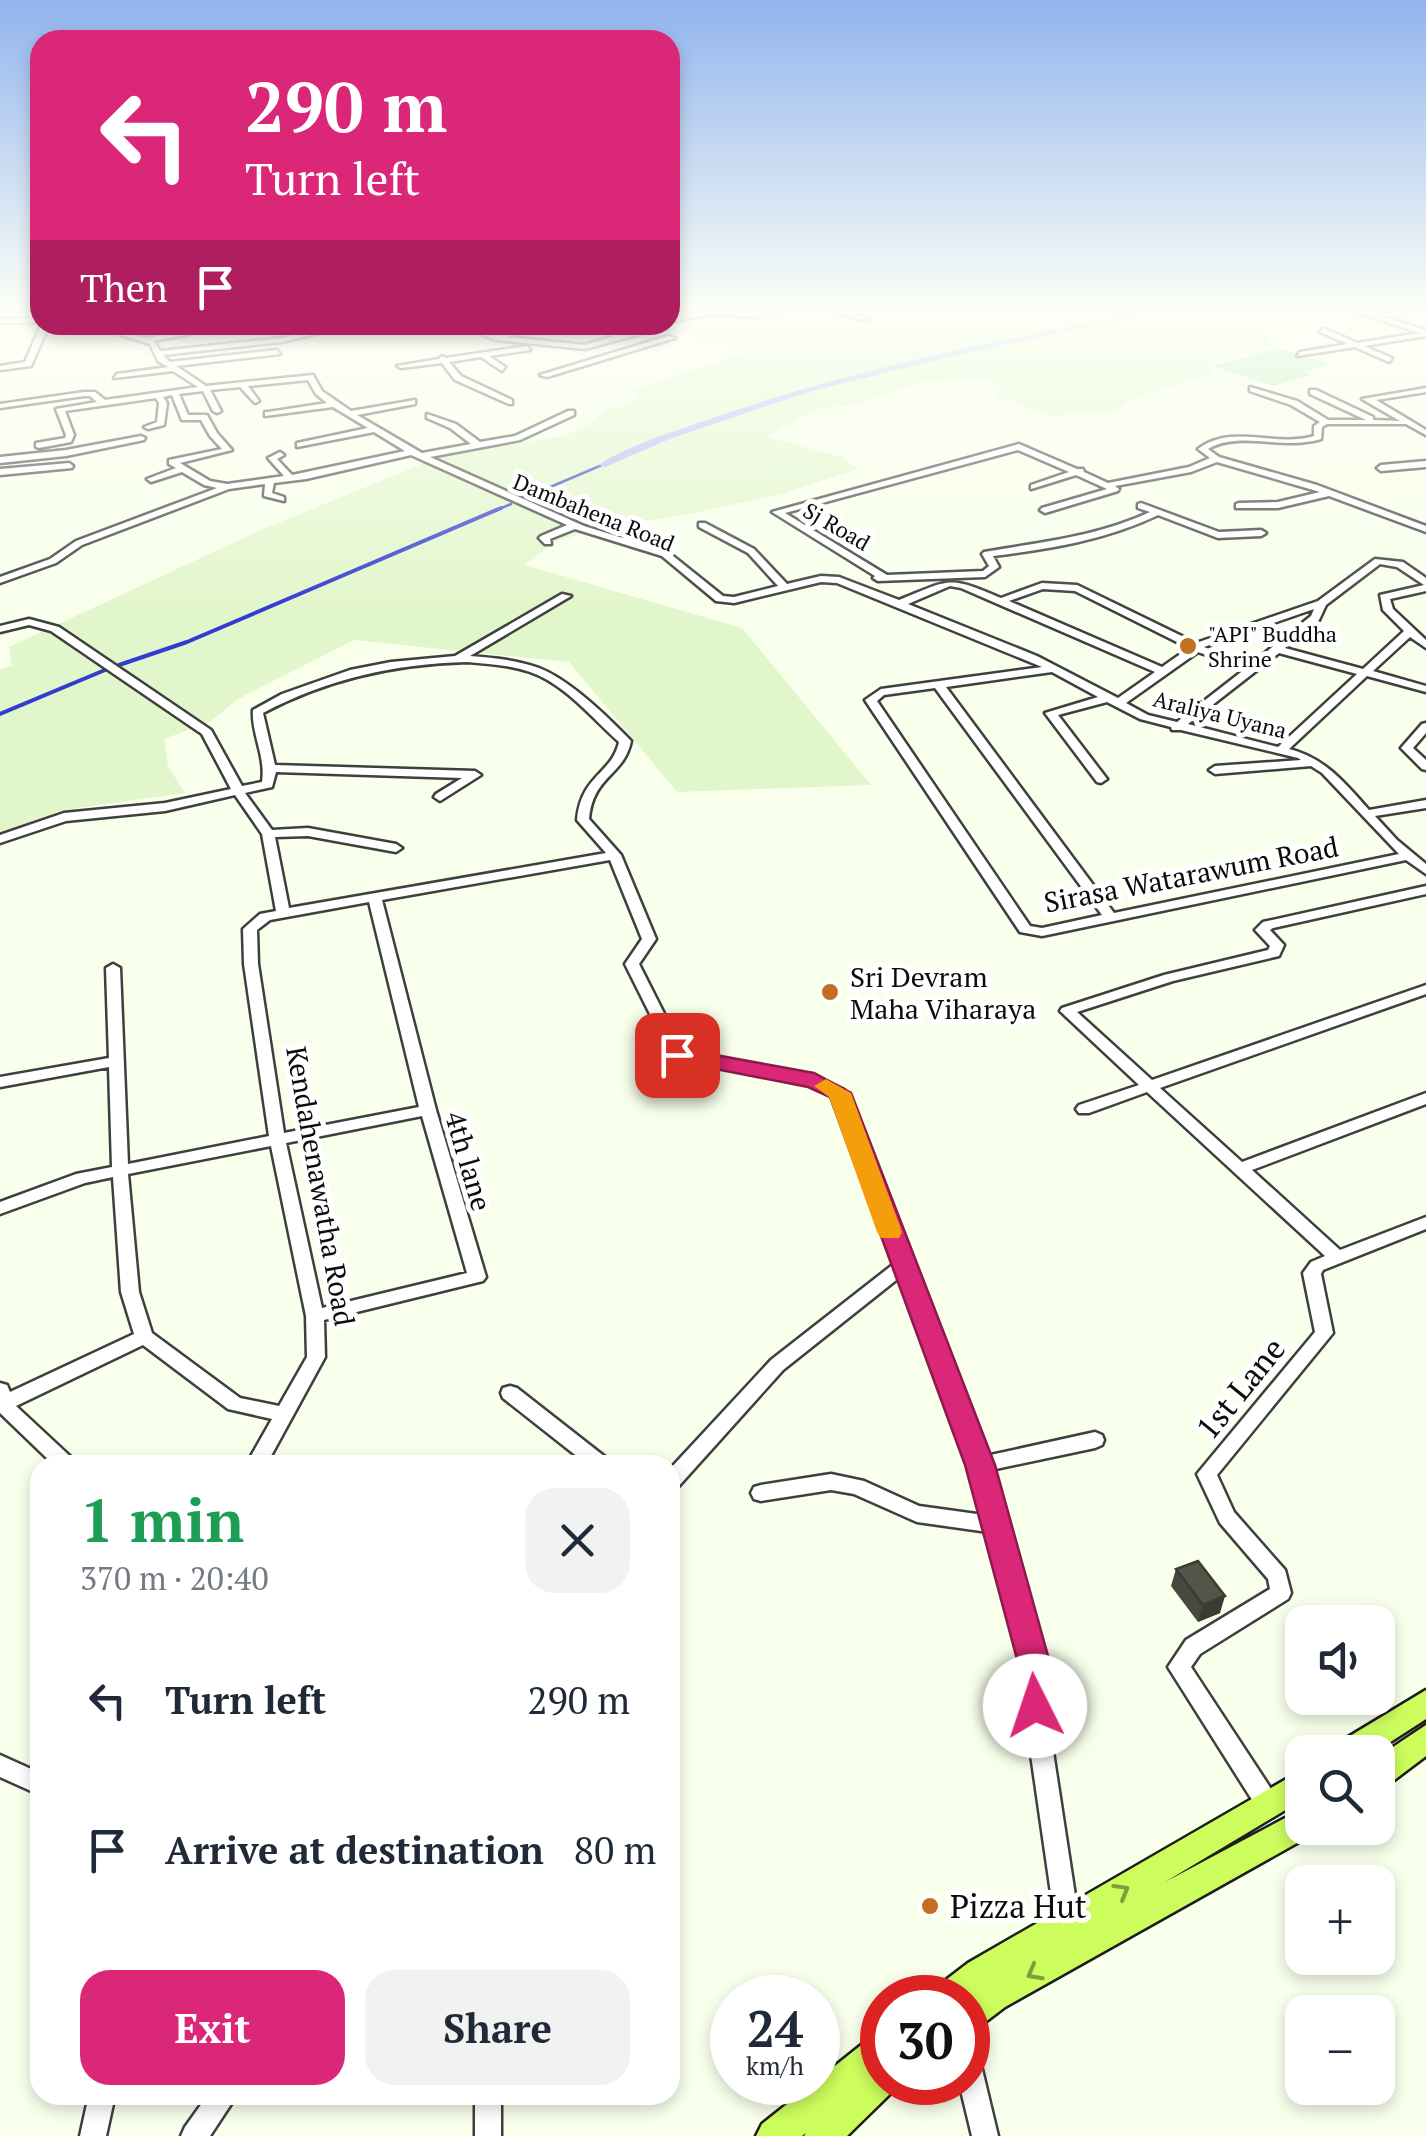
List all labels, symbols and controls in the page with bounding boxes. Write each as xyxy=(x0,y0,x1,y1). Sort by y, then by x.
text: 290 m xyxy=(245,59,447,152)
icon: left xyxy=(80,70,210,200)
text: Turn left xyxy=(245,148,420,208)
icon: arrive xyxy=(188,260,243,315)
text: Then xyxy=(80,263,168,313)
street label: Dambahena Road xyxy=(509,466,679,558)
street label: Sj Road xyxy=(798,495,876,557)
place label: "API" Buddha Shrine xyxy=(1208,619,1337,673)
marker: "API" Buddha Shrine xyxy=(1177,635,1199,657)
street label: Araliya Uyana xyxy=(1150,683,1290,745)
street label: Sirasa Watarawum Road xyxy=(1041,827,1341,921)
place label: Sri Devram Maha Viharaya xyxy=(850,958,1036,1027)
marker: Sri Devram Maha Viharaya xyxy=(819,981,841,1003)
pin xyxy=(635,1013,720,1098)
icon: arrive xyxy=(650,1028,705,1083)
street label: Kendahenawatha Road xyxy=(278,1043,364,1329)
street label: 4th lane xyxy=(437,1107,501,1215)
street label: 1st Lane xyxy=(1186,1328,1294,1448)
text: 1 min xyxy=(80,1480,244,1559)
button: close xyxy=(525,1488,630,1593)
text: 370 m · 20:40 xyxy=(80,1557,268,1599)
map controls xyxy=(1285,1605,1395,2105)
button: sound xyxy=(1285,1605,1395,1715)
position arrow xyxy=(983,1654,1087,1758)
icon: left xyxy=(80,1673,135,1728)
text: Turn left xyxy=(165,1675,326,1725)
text: 290 m xyxy=(527,1675,630,1725)
button: search xyxy=(1285,1735,1395,1845)
icon: arrive xyxy=(80,1823,135,1878)
text: Arrive at destination xyxy=(165,1825,544,1875)
text: 80 m xyxy=(574,1825,656,1875)
button: + xyxy=(1285,1865,1395,1975)
one-way arrow xyxy=(1111,1883,1129,1903)
place label: Pizza Hut xyxy=(950,1885,1087,1927)
marker: Pizza Hut xyxy=(919,1895,941,1917)
one-way arrow xyxy=(1026,1961,1044,1980)
button: Exit xyxy=(80,1970,345,2085)
button: Share xyxy=(365,1970,630,2085)
speed limit sign: 30 xyxy=(860,1975,990,2105)
text: 24 xyxy=(747,1995,803,2061)
button: − xyxy=(1285,1995,1395,2105)
text: km/h xyxy=(746,2049,804,2082)

